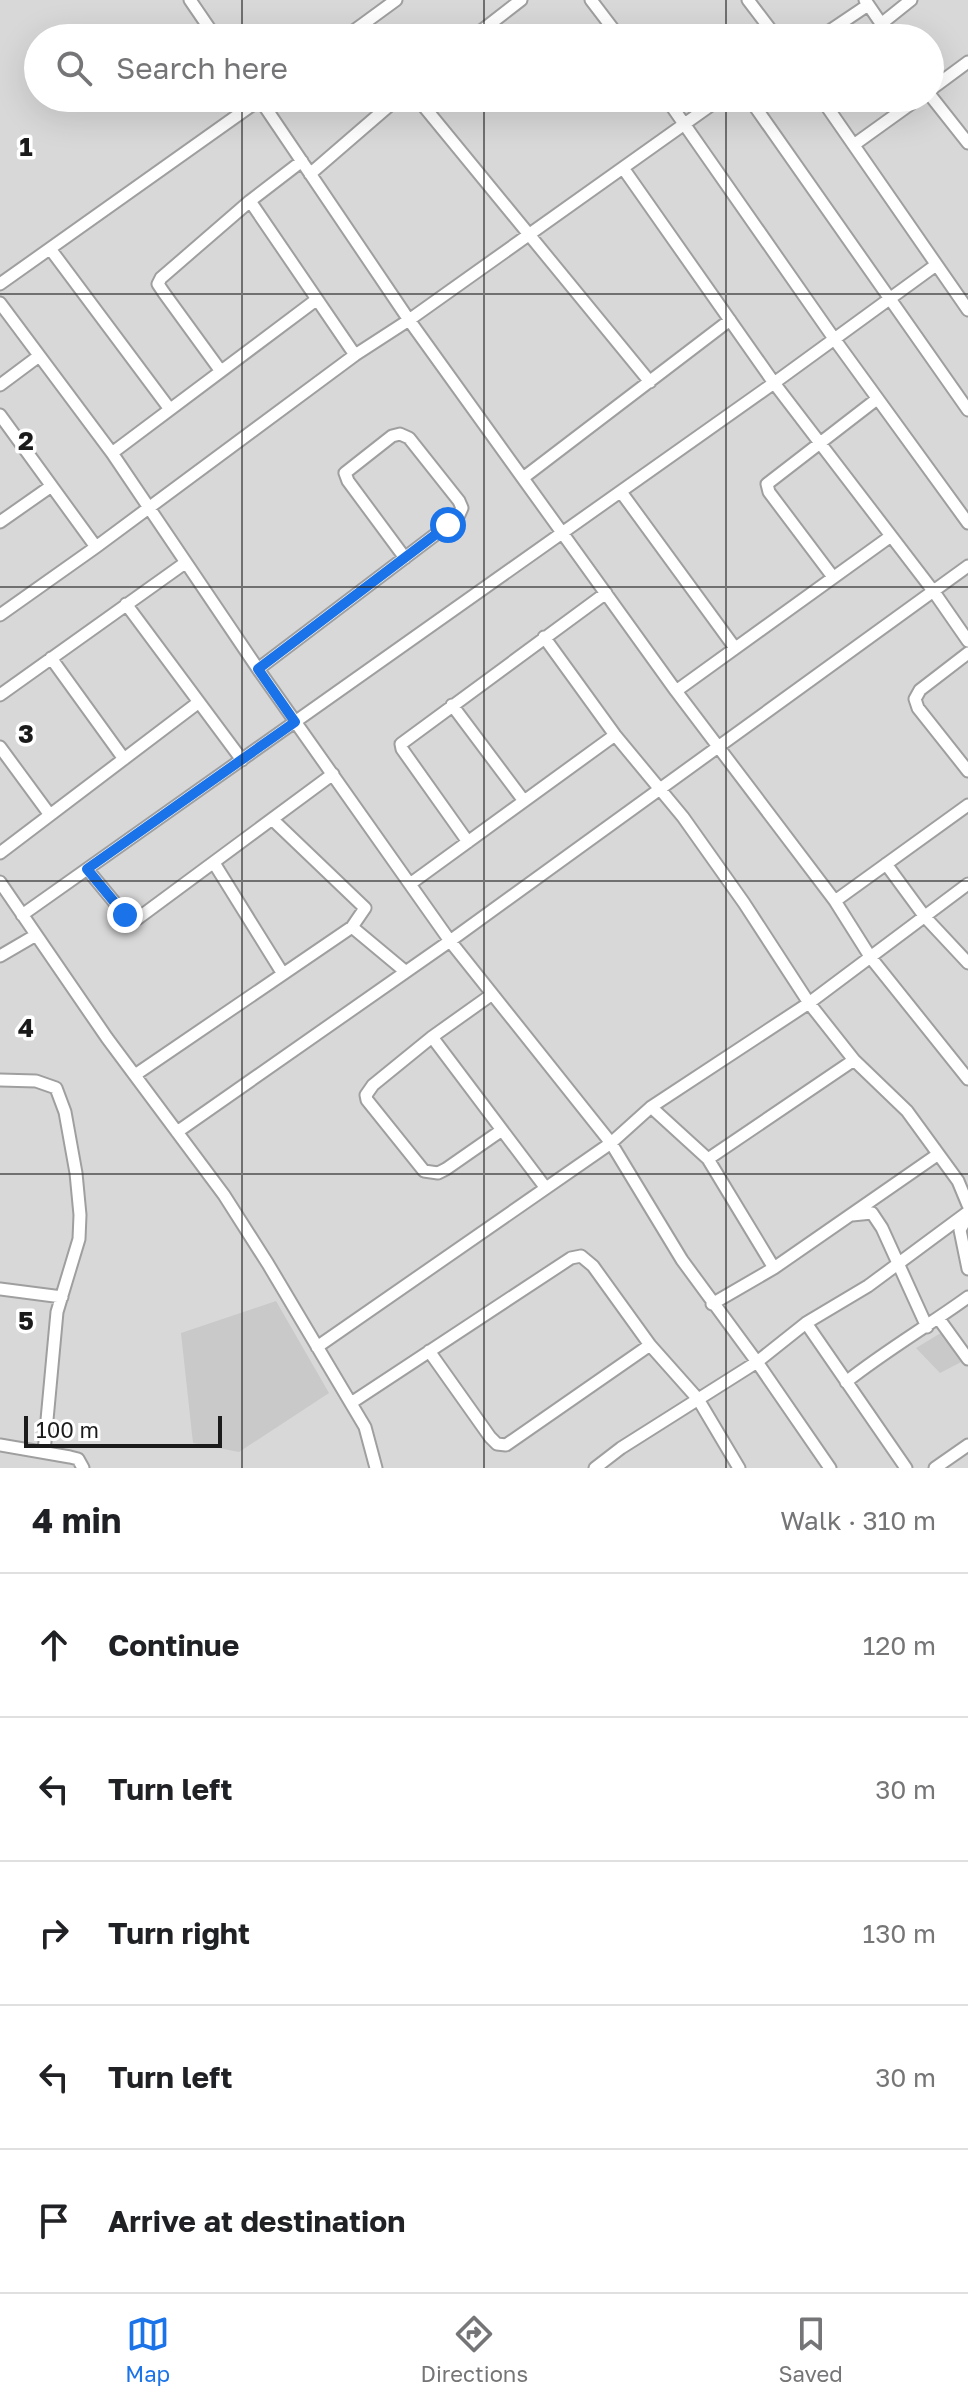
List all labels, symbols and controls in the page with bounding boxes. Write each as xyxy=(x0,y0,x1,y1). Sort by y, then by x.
search box xyxy=(24,24,944,112)
icon: search xyxy=(52,46,96,90)
text: Search here xyxy=(116,50,288,86)
text: 1 xyxy=(19,131,33,162)
text: 2 xyxy=(18,425,34,456)
route start xyxy=(430,507,466,543)
text: 3 xyxy=(18,718,34,749)
route end xyxy=(107,897,143,933)
text: 4 xyxy=(18,1012,34,1043)
text: 5 xyxy=(18,1305,34,1336)
scale bar xyxy=(24,1412,222,1448)
text: 100 m xyxy=(36,1416,99,1443)
text: 4 min xyxy=(32,1500,121,1540)
text: Walk · 310 m xyxy=(780,1505,936,1536)
icon: ahead xyxy=(32,1623,76,1667)
text: Continue xyxy=(108,1627,239,1663)
text: 120 m xyxy=(863,1630,936,1661)
icon: left xyxy=(32,1767,76,1811)
text: Turn left xyxy=(108,1771,233,1807)
text: 30 m xyxy=(875,1774,936,1805)
icon: right xyxy=(32,1911,76,1955)
text: Turn right xyxy=(108,1915,250,1951)
text: 130 m xyxy=(863,1918,936,1949)
icon: left xyxy=(32,2055,76,2099)
text: Turn left xyxy=(108,2059,233,2095)
text: 30 m xyxy=(875,2062,936,2093)
icon: arrive xyxy=(32,2199,76,2243)
text: Arrive at destination xyxy=(108,2203,405,2239)
tab: Map xyxy=(125,2312,170,2387)
tab: Directions xyxy=(421,2312,528,2387)
tab: Saved xyxy=(779,2312,843,2387)

